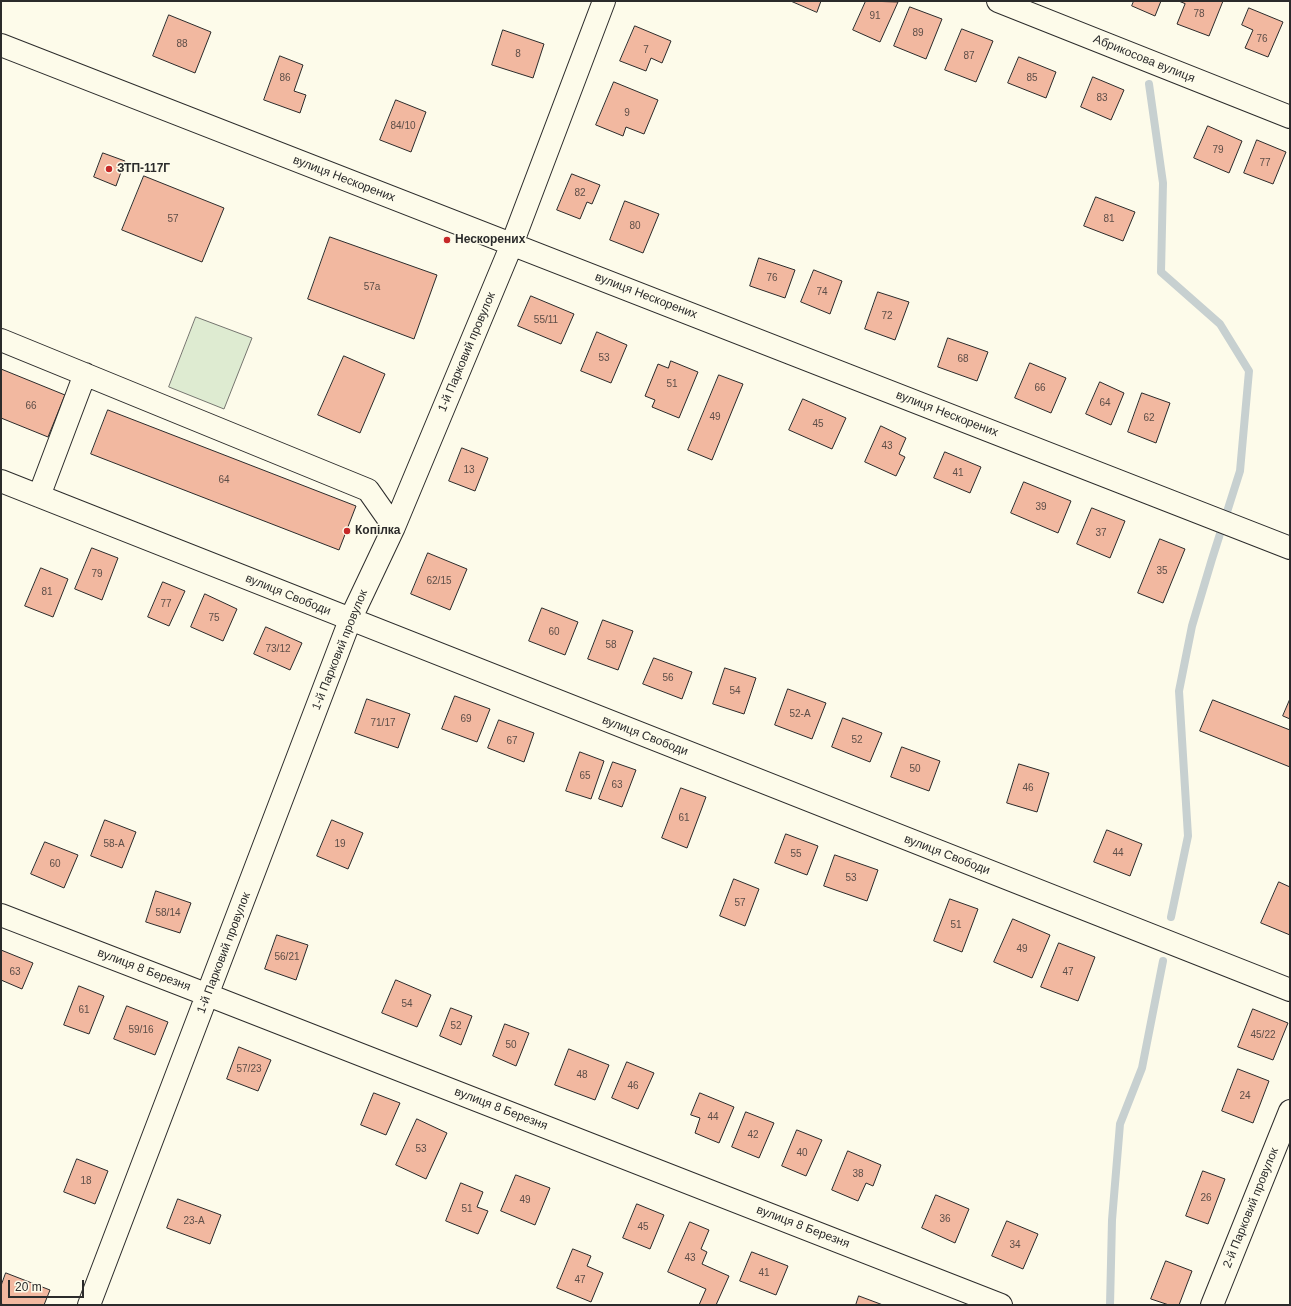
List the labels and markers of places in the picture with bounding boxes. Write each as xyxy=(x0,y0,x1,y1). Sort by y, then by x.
place label: ЗТП-117Г xyxy=(117,162,170,176)
marker: ЗТП-117Г xyxy=(104,164,114,174)
place label: Нескорених xyxy=(455,233,525,247)
marker: Нескорених xyxy=(442,235,452,245)
place label: Копілка xyxy=(355,524,401,538)
marker: Копілка xyxy=(342,526,352,536)

